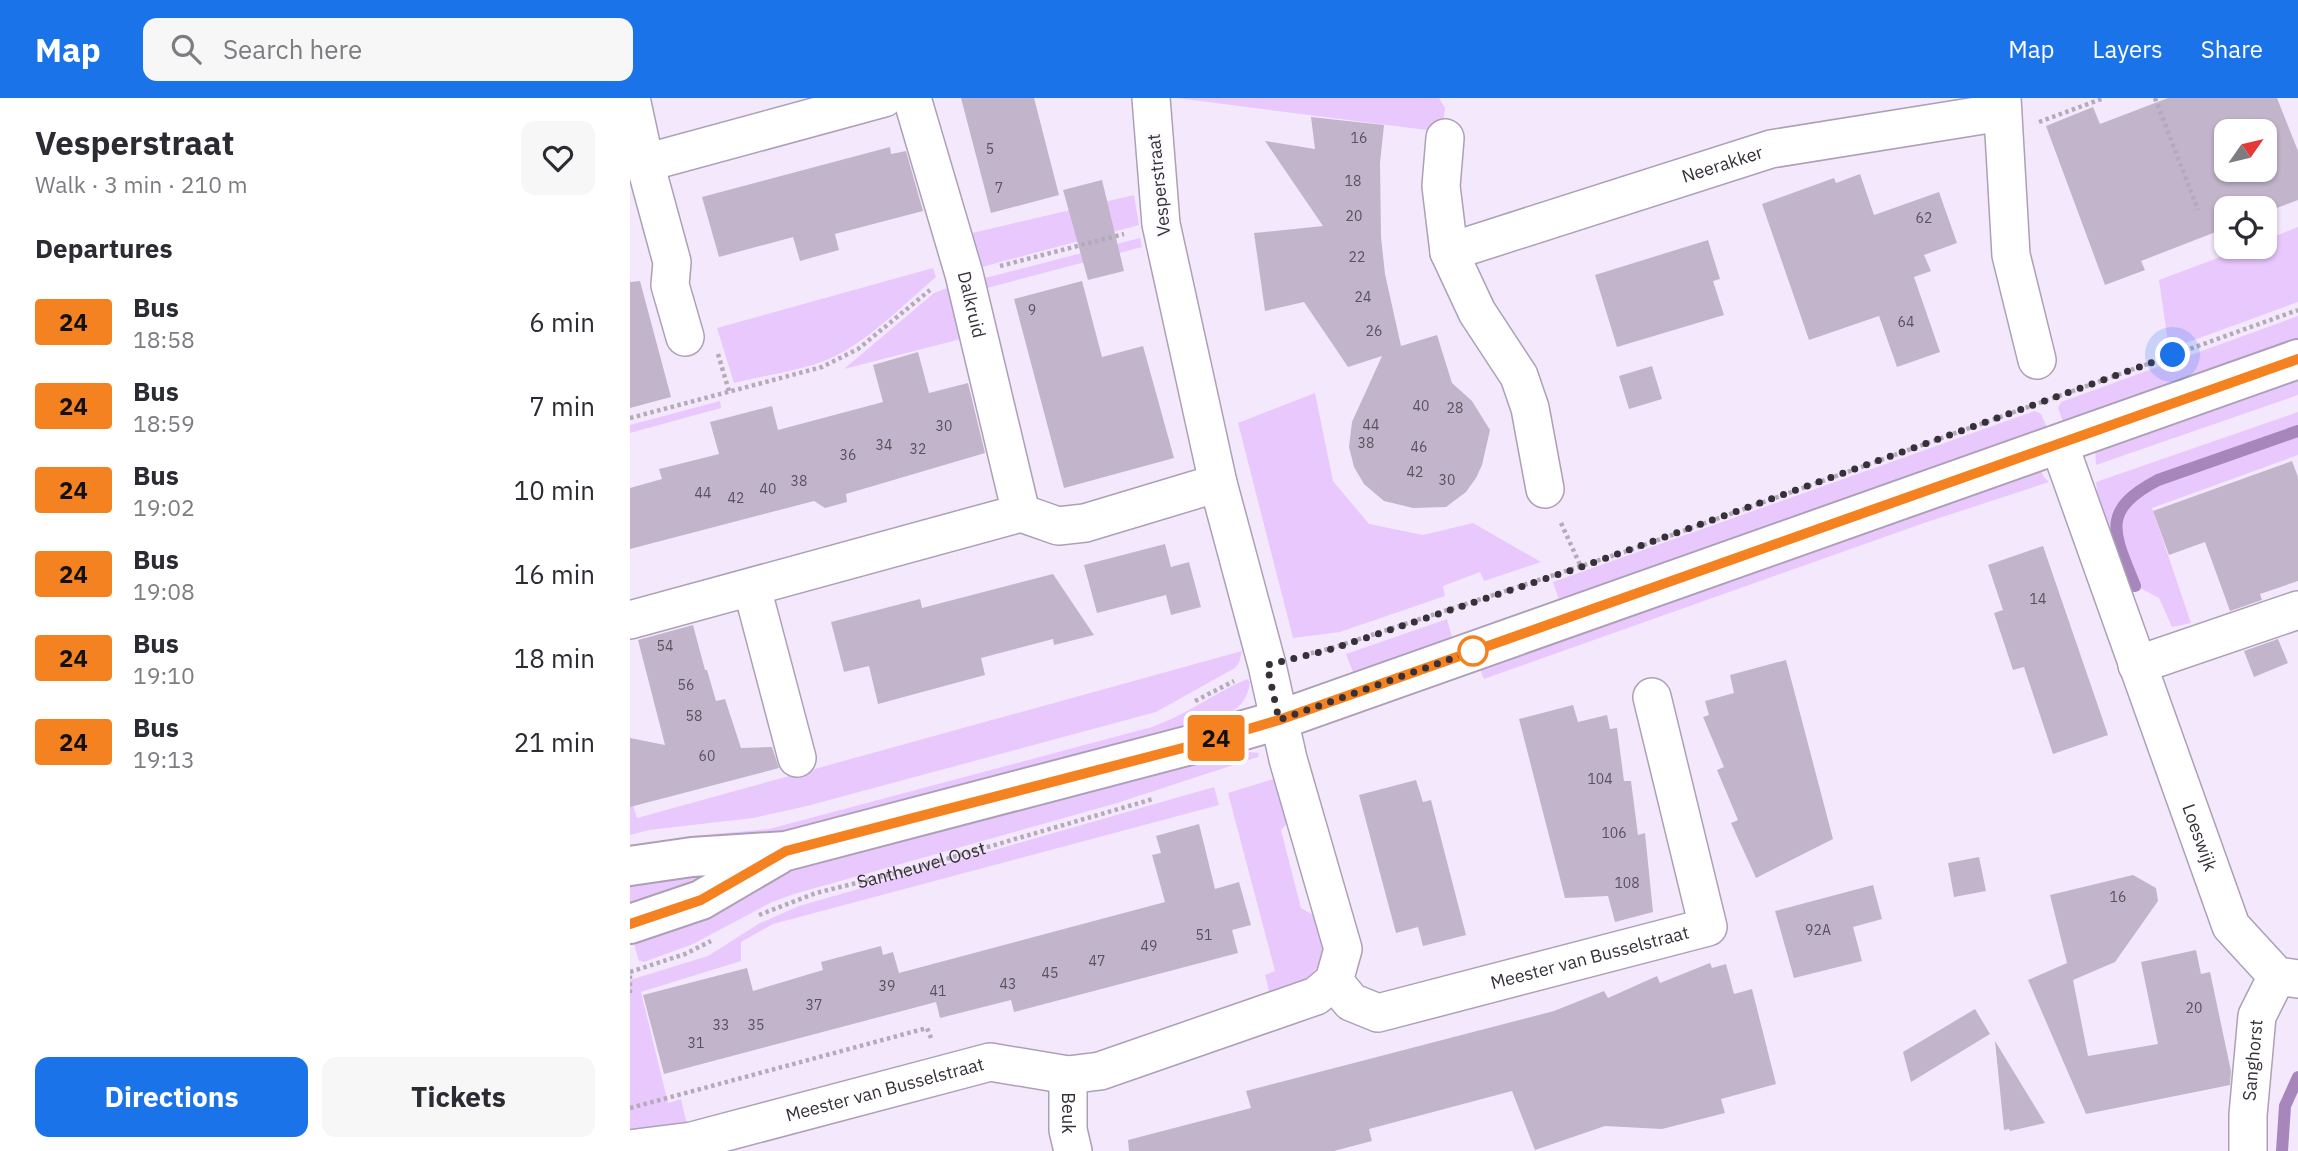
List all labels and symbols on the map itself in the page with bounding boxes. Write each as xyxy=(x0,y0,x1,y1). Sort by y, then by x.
north arrow xyxy=(2214,119,2277,182)
house number: 16 xyxy=(1351,129,1367,147)
street label: Vesperstraat xyxy=(1142,133,1175,237)
house number: 5 xyxy=(986,140,994,158)
street label: Neerakker xyxy=(1679,140,1766,188)
house number: 18 xyxy=(1345,172,1361,190)
house number: 7 xyxy=(995,179,1003,197)
house number: 20 xyxy=(1346,207,1362,225)
house number: 62 xyxy=(1916,209,1932,227)
house number: 22 xyxy=(1349,248,1365,266)
street label: Dalkruid xyxy=(953,269,991,340)
house number: 24 xyxy=(1355,288,1371,306)
house number: 9 xyxy=(1028,301,1036,319)
house number: 64 xyxy=(1898,313,1914,331)
house number: 26 xyxy=(1366,322,1382,340)
your location xyxy=(2155,337,2190,372)
house number: 40 xyxy=(1413,397,1429,415)
house number: 28 xyxy=(1447,399,1463,417)
house number: 44 xyxy=(1363,416,1379,434)
house number: 30 xyxy=(936,417,952,435)
house number: 38 xyxy=(1358,434,1374,452)
house number: 34 xyxy=(876,436,892,454)
house number: 46 xyxy=(1411,438,1427,456)
house number: 32 xyxy=(910,440,926,458)
house number: 36 xyxy=(840,446,856,464)
house number: 42 xyxy=(1407,463,1423,481)
house number: 30 xyxy=(1439,471,1455,489)
house number: 38 xyxy=(791,472,807,490)
house number: 40 xyxy=(760,480,776,498)
house number: 44 xyxy=(695,484,711,502)
house number: 42 xyxy=(728,489,744,507)
house number: 14 xyxy=(2030,590,2046,608)
unlabelled marker xyxy=(1458,636,1488,666)
house number: 54 xyxy=(657,637,673,655)
house number: 56 xyxy=(678,676,694,694)
house number: 58 xyxy=(686,707,702,725)
line badge: 24 xyxy=(1184,715,1248,761)
house number: 60 xyxy=(699,747,715,765)
house number: 104 xyxy=(1587,770,1613,788)
street label: Loeswijk xyxy=(2177,801,2223,875)
house number: 106 xyxy=(1601,824,1627,842)
street label: Santheuvel Oost xyxy=(854,836,988,893)
house number: 108 xyxy=(1614,874,1640,892)
house number: 16 xyxy=(2110,888,2126,906)
street label: Meester van Busselstraat xyxy=(1488,920,1691,994)
house number: 92A xyxy=(1805,921,1831,939)
house number: 51 xyxy=(1196,926,1212,944)
house number: 49 xyxy=(1141,937,1157,955)
house number: 47 xyxy=(1089,952,1105,970)
house number: 45 xyxy=(1042,964,1058,982)
house number: 43 xyxy=(1000,975,1016,993)
house number: 39 xyxy=(879,977,895,995)
house number: 41 xyxy=(930,982,946,1000)
house number: 37 xyxy=(806,996,822,1014)
house number: 20 xyxy=(2186,999,2202,1017)
house number: 33 xyxy=(713,1016,729,1034)
house number: 35 xyxy=(748,1016,764,1034)
street label: Sanghorst xyxy=(2237,1018,2268,1102)
house number: 31 xyxy=(688,1034,704,1052)
street label: Meester van Busselstraat xyxy=(783,1052,986,1127)
street label: Beuk xyxy=(1057,1092,1080,1134)

